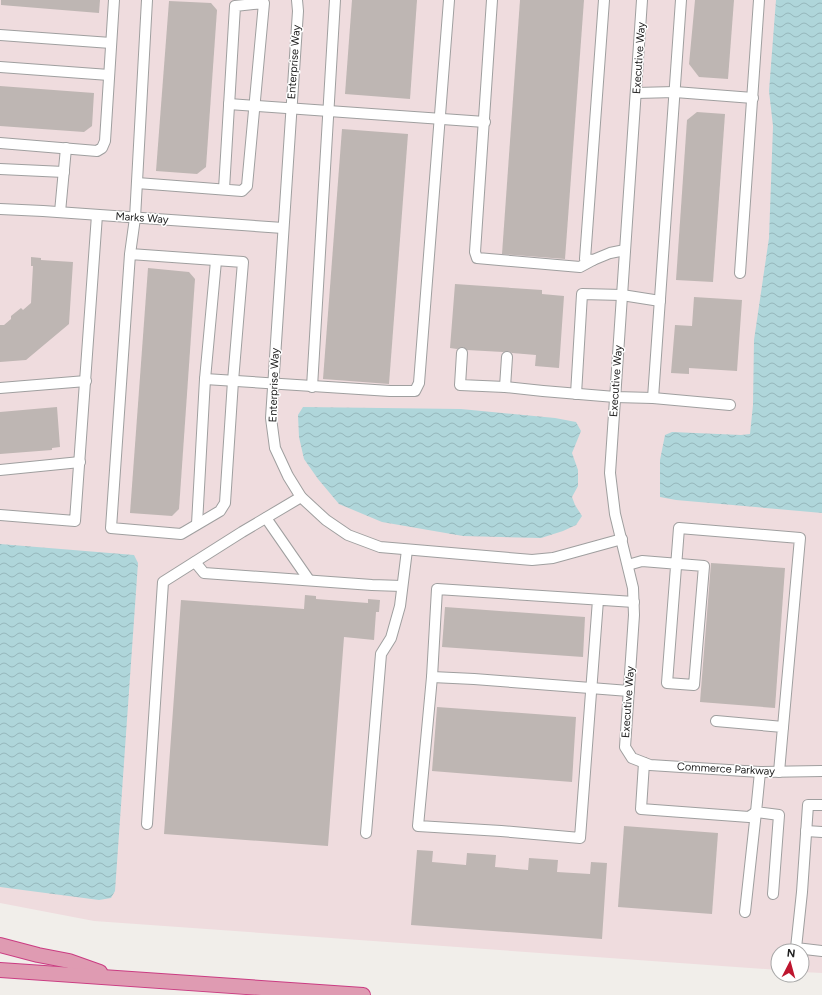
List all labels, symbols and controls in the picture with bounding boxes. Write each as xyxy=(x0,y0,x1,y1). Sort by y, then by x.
street label: Executive Way xyxy=(630,21,648,94)
street label: Enterprise Way xyxy=(285,24,303,100)
street label: Marks Way xyxy=(115,210,169,226)
street label: Executive Way xyxy=(607,344,625,417)
street label: Enterprise Way xyxy=(266,347,282,422)
street label: Executive Way xyxy=(619,665,637,738)
street label: Commerce Parkway xyxy=(677,760,776,778)
north arrow xyxy=(770,943,810,983)
text: N xyxy=(786,947,796,960)

